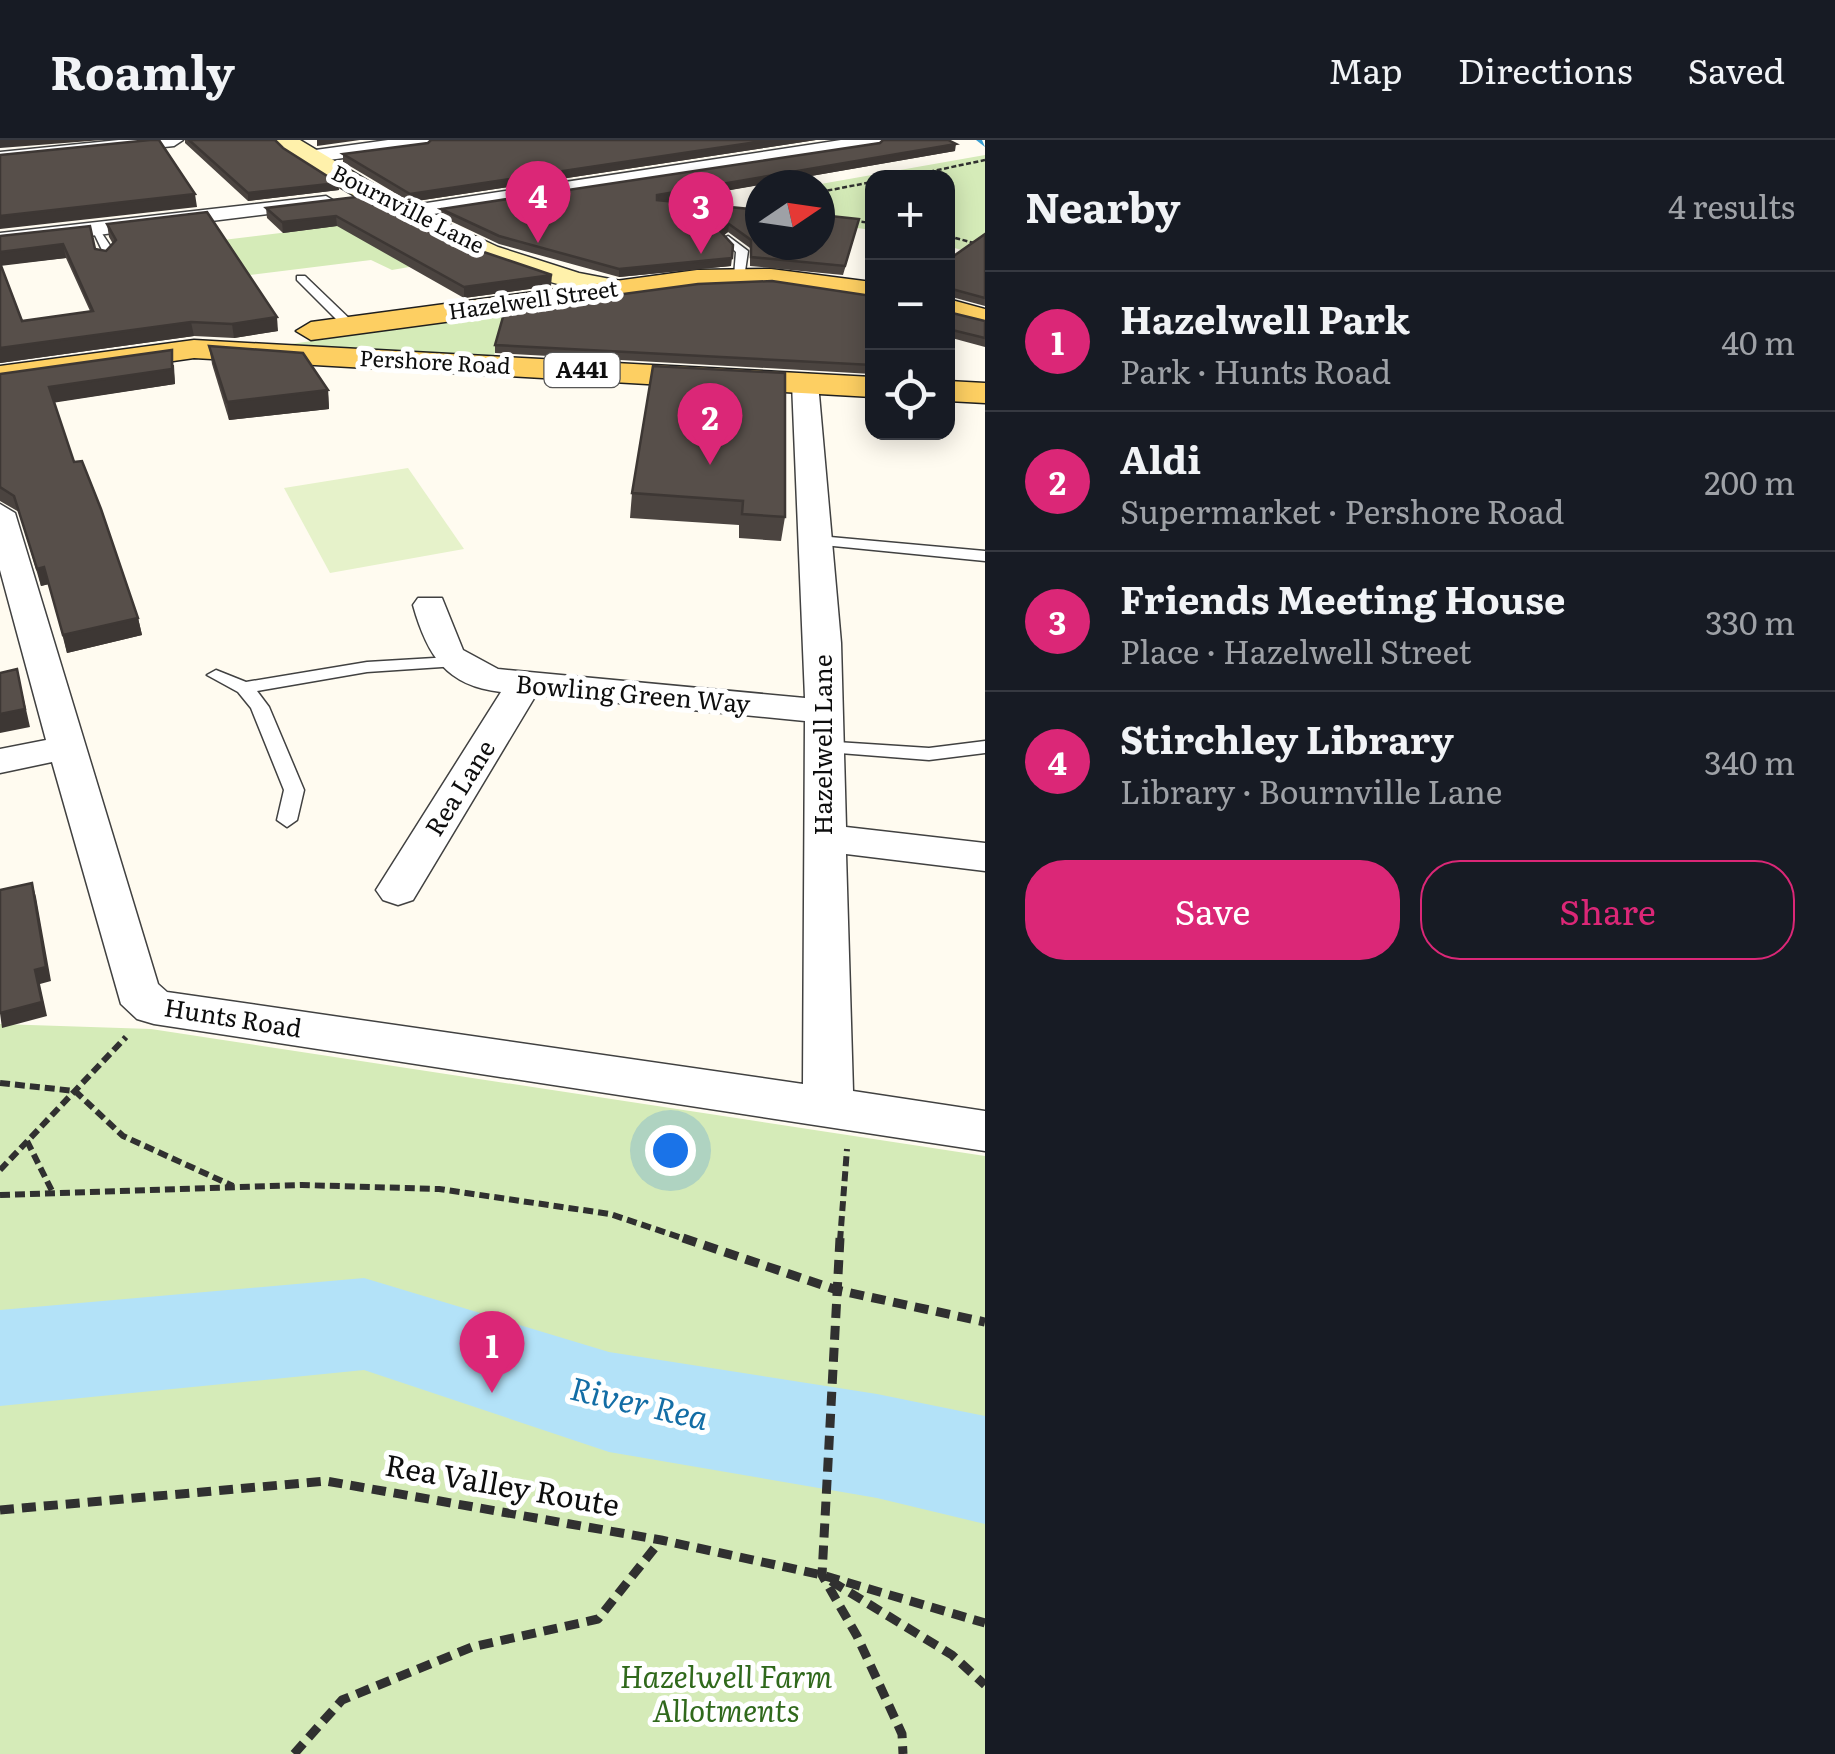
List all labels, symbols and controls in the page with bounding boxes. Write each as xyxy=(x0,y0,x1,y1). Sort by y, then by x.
text: Roamly xyxy=(50,34,235,105)
text: Map xyxy=(1328,43,1403,95)
text: Directions xyxy=(1458,43,1633,95)
text: Saved xyxy=(1688,43,1785,95)
street label: Bournville Lane xyxy=(327,155,491,260)
pin: 4 xyxy=(506,161,570,243)
north arrow xyxy=(745,170,835,260)
map controls xyxy=(865,170,955,440)
button: + xyxy=(865,170,955,260)
pin: 3 xyxy=(668,172,734,254)
text: Nearby xyxy=(1025,174,1181,236)
text: 4 results xyxy=(1668,181,1795,229)
button: − xyxy=(865,260,955,350)
street label: Hazelwell Street xyxy=(446,270,620,327)
text: Hazelwell Park xyxy=(1120,289,1410,346)
text: 1 xyxy=(1051,317,1064,365)
text: 40 m xyxy=(1721,317,1795,365)
street label: Pershore Road xyxy=(359,340,511,381)
text: Park · Hunts Road xyxy=(1120,346,1391,394)
button: locate xyxy=(865,350,955,440)
road number: A441 xyxy=(544,353,620,387)
pin: 2 xyxy=(678,382,742,465)
text: Aldi xyxy=(1120,429,1201,486)
text: 2 xyxy=(1049,457,1066,505)
text: 200 m xyxy=(1704,457,1795,505)
text: Supermarket · Pershore Road xyxy=(1120,486,1564,534)
text: Friends Meeting House xyxy=(1120,569,1566,626)
text: 3 xyxy=(1049,597,1066,645)
text: 330 m xyxy=(1705,597,1795,645)
text: Place · Hazelwell Street xyxy=(1120,626,1472,674)
street label: Hazelwell Lane xyxy=(803,654,840,836)
street label: Bowling Green Way xyxy=(514,664,752,721)
text: Stirchley Library xyxy=(1120,709,1454,766)
street label: Rea Lane xyxy=(415,732,503,843)
text: 4 xyxy=(1048,737,1067,785)
text: 340 m xyxy=(1704,737,1795,785)
text: Library · Bournville Lane xyxy=(1120,766,1502,814)
button: Save xyxy=(1025,860,1400,960)
button: Share xyxy=(1420,860,1795,960)
street label: Hunts Road xyxy=(162,987,305,1046)
your location xyxy=(645,1125,696,1176)
pin: 1 xyxy=(460,1310,524,1393)
water label: River Rea xyxy=(566,1362,714,1440)
street label: Rea Valley Route xyxy=(382,1441,623,1525)
park label: Hazelwell Farm Allotments xyxy=(620,1653,832,1731)

